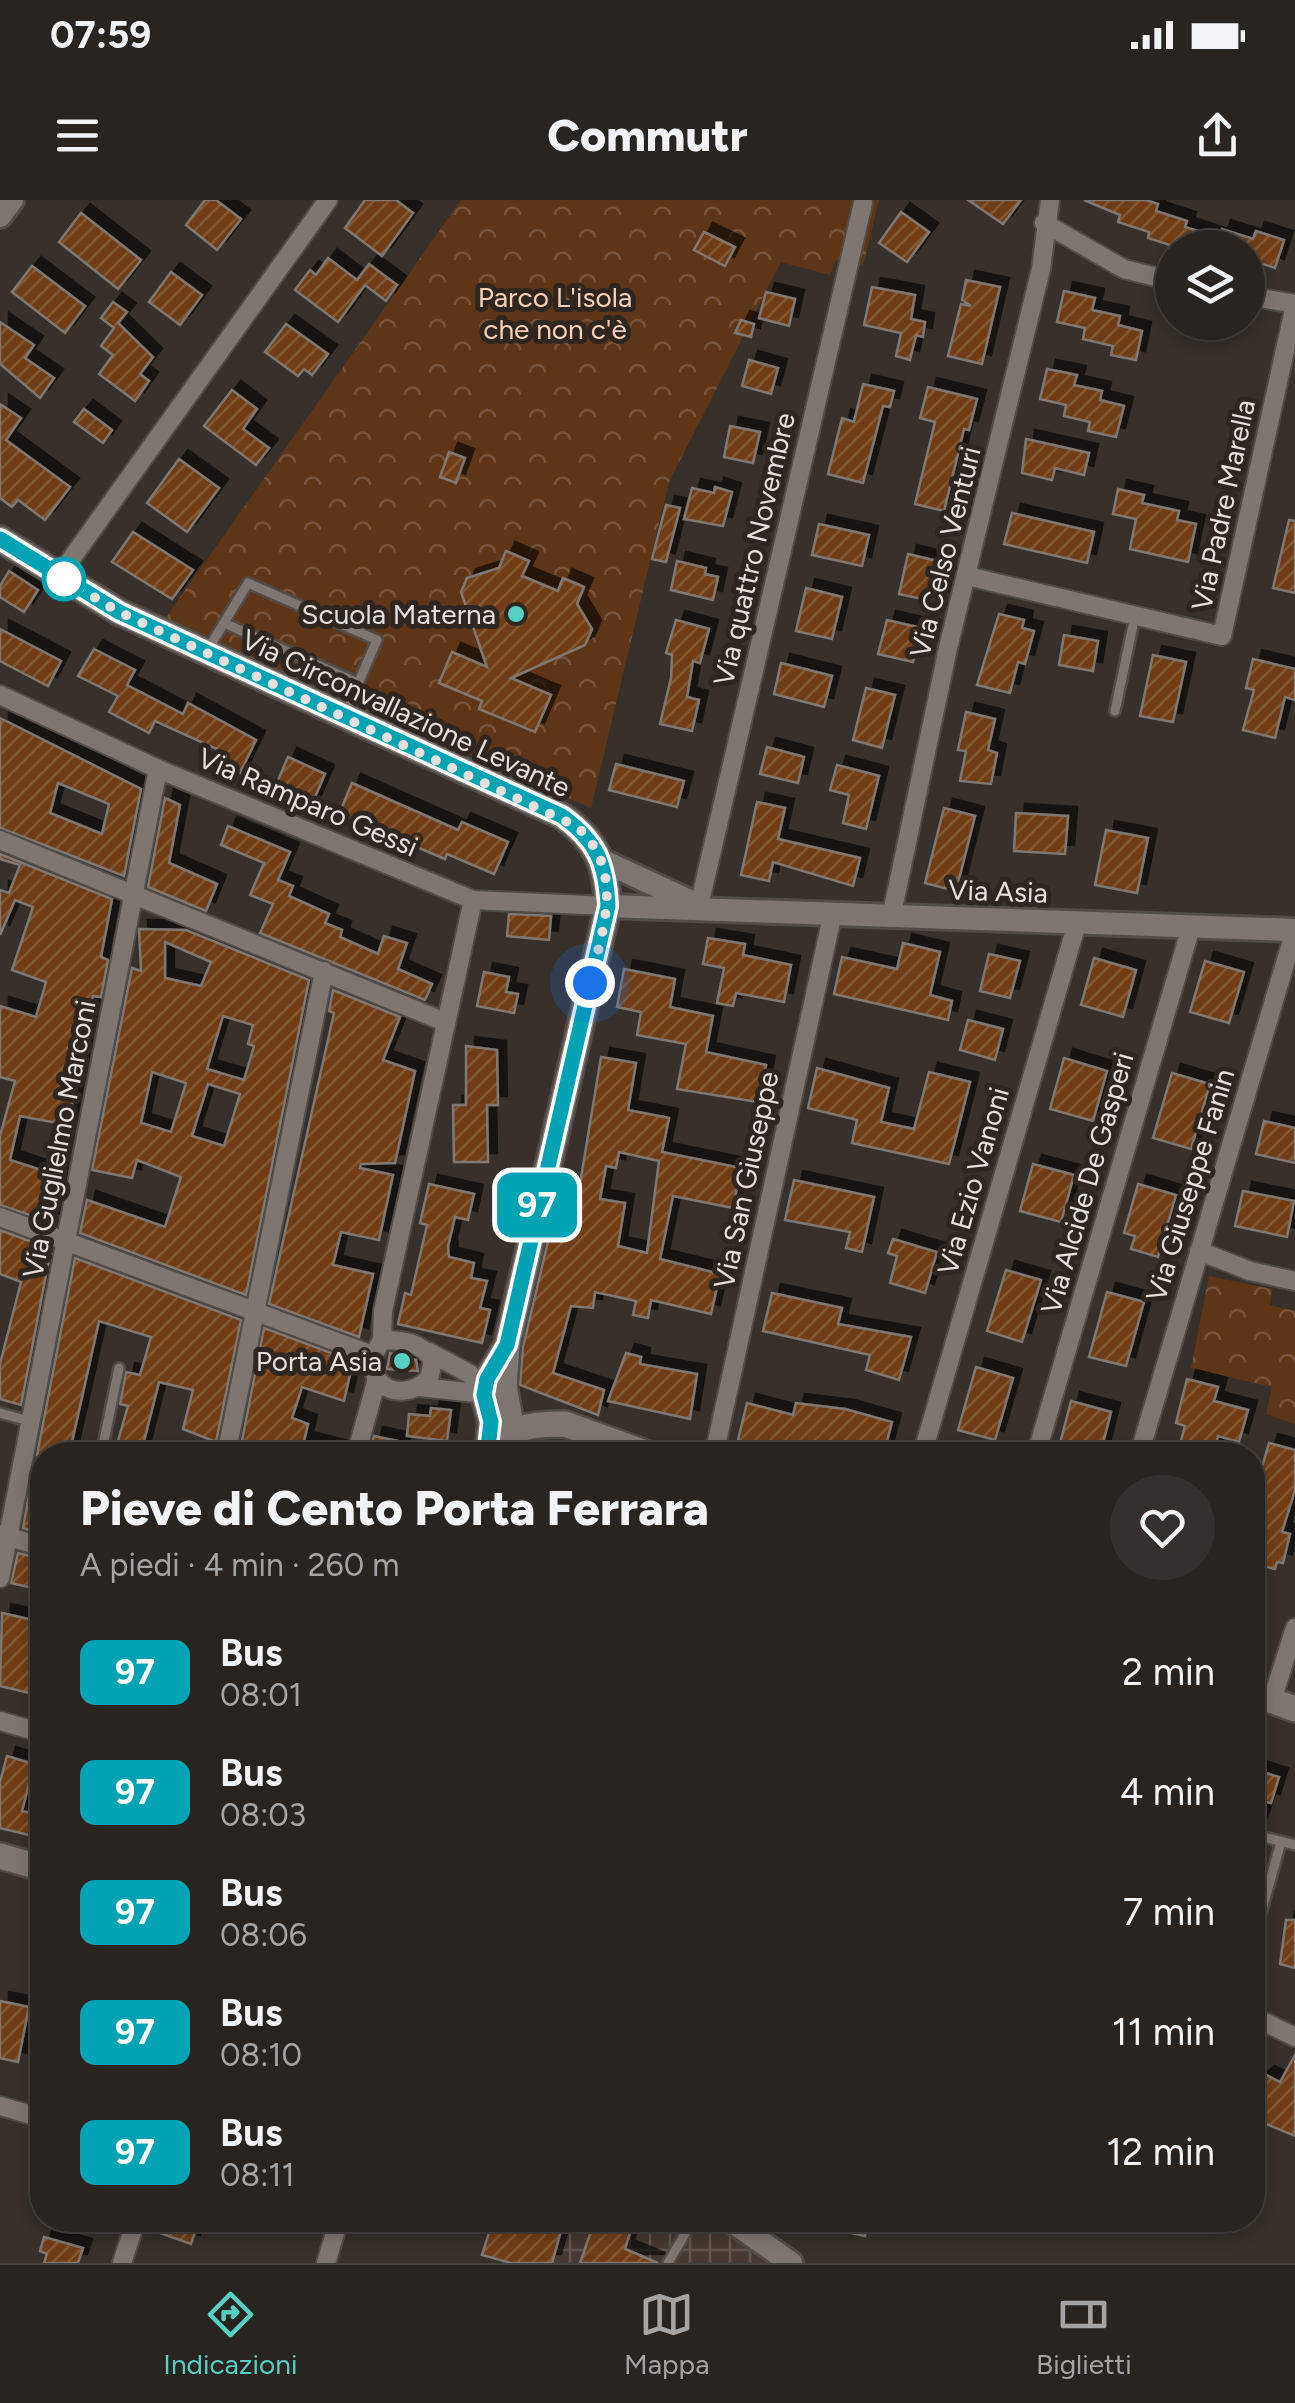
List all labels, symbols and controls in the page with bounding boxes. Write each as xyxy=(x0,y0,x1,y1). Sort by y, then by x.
text: 07:59 xyxy=(50,12,151,58)
icon: menu xyxy=(50,108,105,163)
text: Commutr xyxy=(547,108,748,162)
icon: share xyxy=(1190,108,1245,163)
map controls xyxy=(1155,230,1265,340)
button: layers xyxy=(1155,230,1265,340)
park label: Parco L'isola che non c'è xyxy=(478,280,632,346)
street label: Via Padre Marella xyxy=(1184,396,1262,614)
street label: Via quattro Novembre xyxy=(706,409,802,689)
street label: Via Celso Venturi xyxy=(902,443,988,661)
unlabelled marker xyxy=(43,558,85,600)
place label: Scuola Materna xyxy=(301,597,496,631)
marker: Scuola Materna xyxy=(505,603,527,625)
street label: Via Circonvallazione Levante xyxy=(236,622,576,804)
street label: Via Ramparo Gessi xyxy=(193,740,423,864)
street label: Via Asia xyxy=(947,872,1049,910)
your location xyxy=(565,958,615,1008)
street label: Via Guglielmo Marconi xyxy=(15,997,103,1281)
street label: Via Alcide De Gasperi xyxy=(1033,1048,1141,1318)
street label: Via Giuseppe Fanin xyxy=(1138,1065,1242,1305)
street label: Via San Giuseppe xyxy=(706,1068,786,1292)
street label: Via Ezio Vanoni xyxy=(930,1083,1016,1279)
line badge: 97 xyxy=(492,1172,582,1238)
text: 97 xyxy=(517,1184,557,1226)
place label: Porta Asia xyxy=(256,1344,382,1378)
marker: Porta Asia xyxy=(391,1350,413,1372)
button: heart xyxy=(1110,1475,1215,1580)
text: Pieve di Cento Porta Ferrara xyxy=(80,1479,709,1537)
text: A piedi · 4 min · 260 m xyxy=(80,1546,399,1584)
text: Bus xyxy=(220,1630,283,1676)
text: 2 min xyxy=(1122,1649,1215,1695)
text: 97 xyxy=(115,1651,155,1693)
text: 08:01 xyxy=(220,1676,302,1714)
text: Bus xyxy=(220,1750,283,1796)
text: 4 min xyxy=(1120,1769,1215,1815)
text: 97 xyxy=(115,1771,155,1813)
text: 08:03 xyxy=(220,1796,306,1834)
text: Bus xyxy=(220,1870,283,1916)
text: 7 min xyxy=(1123,1889,1215,1935)
text: 97 xyxy=(115,1891,155,1933)
text: 08:06 xyxy=(220,1916,307,1954)
text: Bus xyxy=(220,1990,283,2036)
text: 11 min xyxy=(1112,2009,1215,2055)
text: 97 xyxy=(115,2011,155,2053)
text: 08:10 xyxy=(220,2036,302,2074)
text: Bus xyxy=(220,2110,283,2156)
text: 12 min xyxy=(1106,2129,1215,2175)
text: 97 xyxy=(115,2131,155,2173)
text: 08:11 xyxy=(220,2156,295,2194)
tab: Indicazioni xyxy=(163,2287,297,2381)
tab: Mappa xyxy=(624,2287,709,2381)
tab: Biglietti xyxy=(1036,2287,1132,2381)

